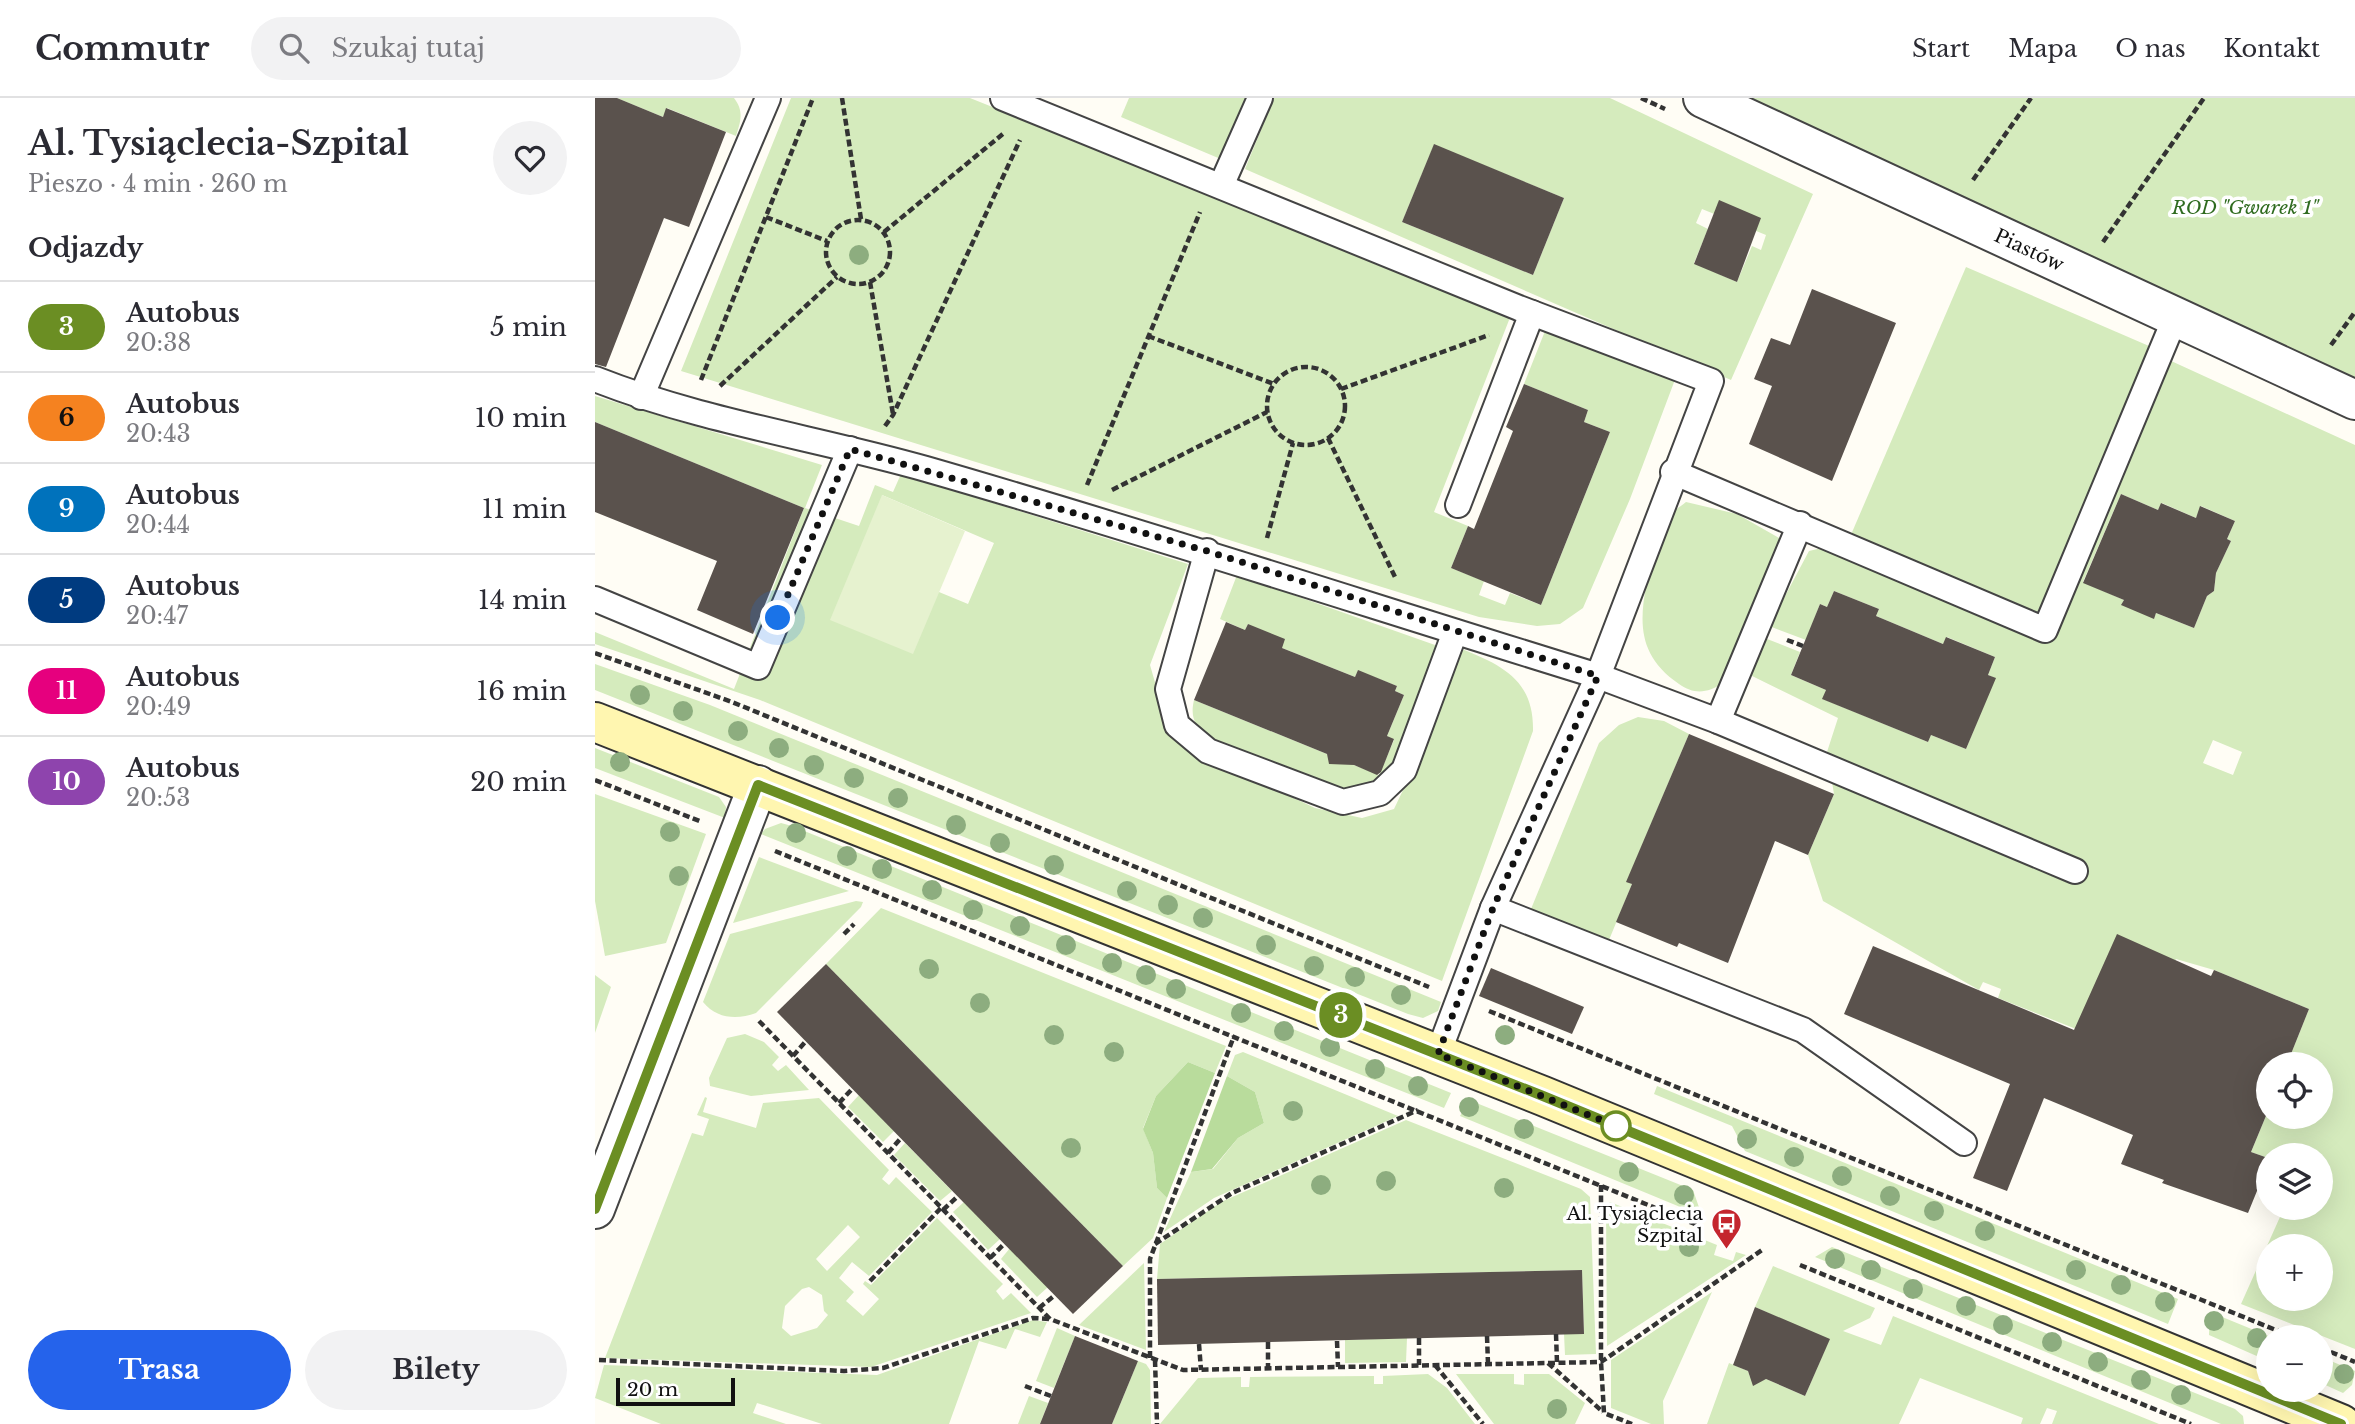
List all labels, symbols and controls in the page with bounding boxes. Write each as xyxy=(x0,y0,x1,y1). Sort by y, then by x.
search box xyxy=(251,17,741,80)
text: Commutr xyxy=(35,28,209,69)
icon: search xyxy=(275,29,313,67)
text: Szukaj tutaj xyxy=(331,32,485,64)
text: Start xyxy=(1912,34,1970,63)
text: Mapa xyxy=(2008,34,2077,63)
text: O nas xyxy=(2115,34,2186,63)
text: Kontakt xyxy=(2224,34,2320,63)
button: heart xyxy=(493,121,567,195)
text: Al. Tysiąclecia-Szpital xyxy=(28,123,409,164)
text: Pieszo · 4 min · 260 m xyxy=(28,170,288,198)
park label: ROD "Gwarek 1" xyxy=(2171,196,2321,219)
street label: Piastów xyxy=(1991,224,2067,276)
text: Odjazdy xyxy=(28,232,143,264)
text: Autobus xyxy=(126,297,240,329)
text: 5 min xyxy=(490,311,567,343)
text: 3 xyxy=(59,312,74,341)
text: 20:38 xyxy=(126,329,191,357)
text: Autobus xyxy=(126,388,240,420)
text: 10 min xyxy=(475,402,567,434)
text: 6 xyxy=(58,403,75,432)
text: 20:43 xyxy=(126,420,191,448)
text: Autobus xyxy=(126,479,240,511)
text: 11 min xyxy=(482,493,567,525)
text: 9 xyxy=(58,494,75,523)
text: 20:44 xyxy=(126,511,190,539)
text: Autobus xyxy=(126,570,240,602)
text: 14 min xyxy=(478,584,567,616)
text: 5 xyxy=(59,585,74,614)
your location xyxy=(760,600,795,635)
text: 20:47 xyxy=(126,602,188,630)
text: Autobus xyxy=(126,661,240,693)
text: 16 min xyxy=(477,675,567,707)
text: 11 xyxy=(56,676,77,705)
text: 20:49 xyxy=(126,693,191,721)
text: Autobus xyxy=(126,752,240,784)
text: 20 min xyxy=(470,766,567,798)
text: 10 xyxy=(52,767,81,796)
text: 20:53 xyxy=(126,784,190,812)
line badge: 3 xyxy=(1318,992,1364,1038)
text: 3 xyxy=(1333,1000,1349,1029)
map controls xyxy=(2256,1052,2333,1402)
button: locate xyxy=(2256,1052,2333,1129)
unlabelled marker xyxy=(1601,1111,1631,1141)
button: layers xyxy=(2256,1143,2333,1220)
place label: Al. Tysiąclecia Szpital xyxy=(1565,1202,1703,1247)
bus stop icon: Al. Tysiąclecia Szpital xyxy=(1709,1207,1743,1251)
button: + xyxy=(2256,1234,2333,1311)
button: − xyxy=(2256,1325,2333,1402)
button: Trasa xyxy=(28,1330,291,1410)
button: Bilety xyxy=(305,1330,567,1410)
scale bar xyxy=(616,1375,735,1407)
text: 20 m xyxy=(627,1378,678,1401)

